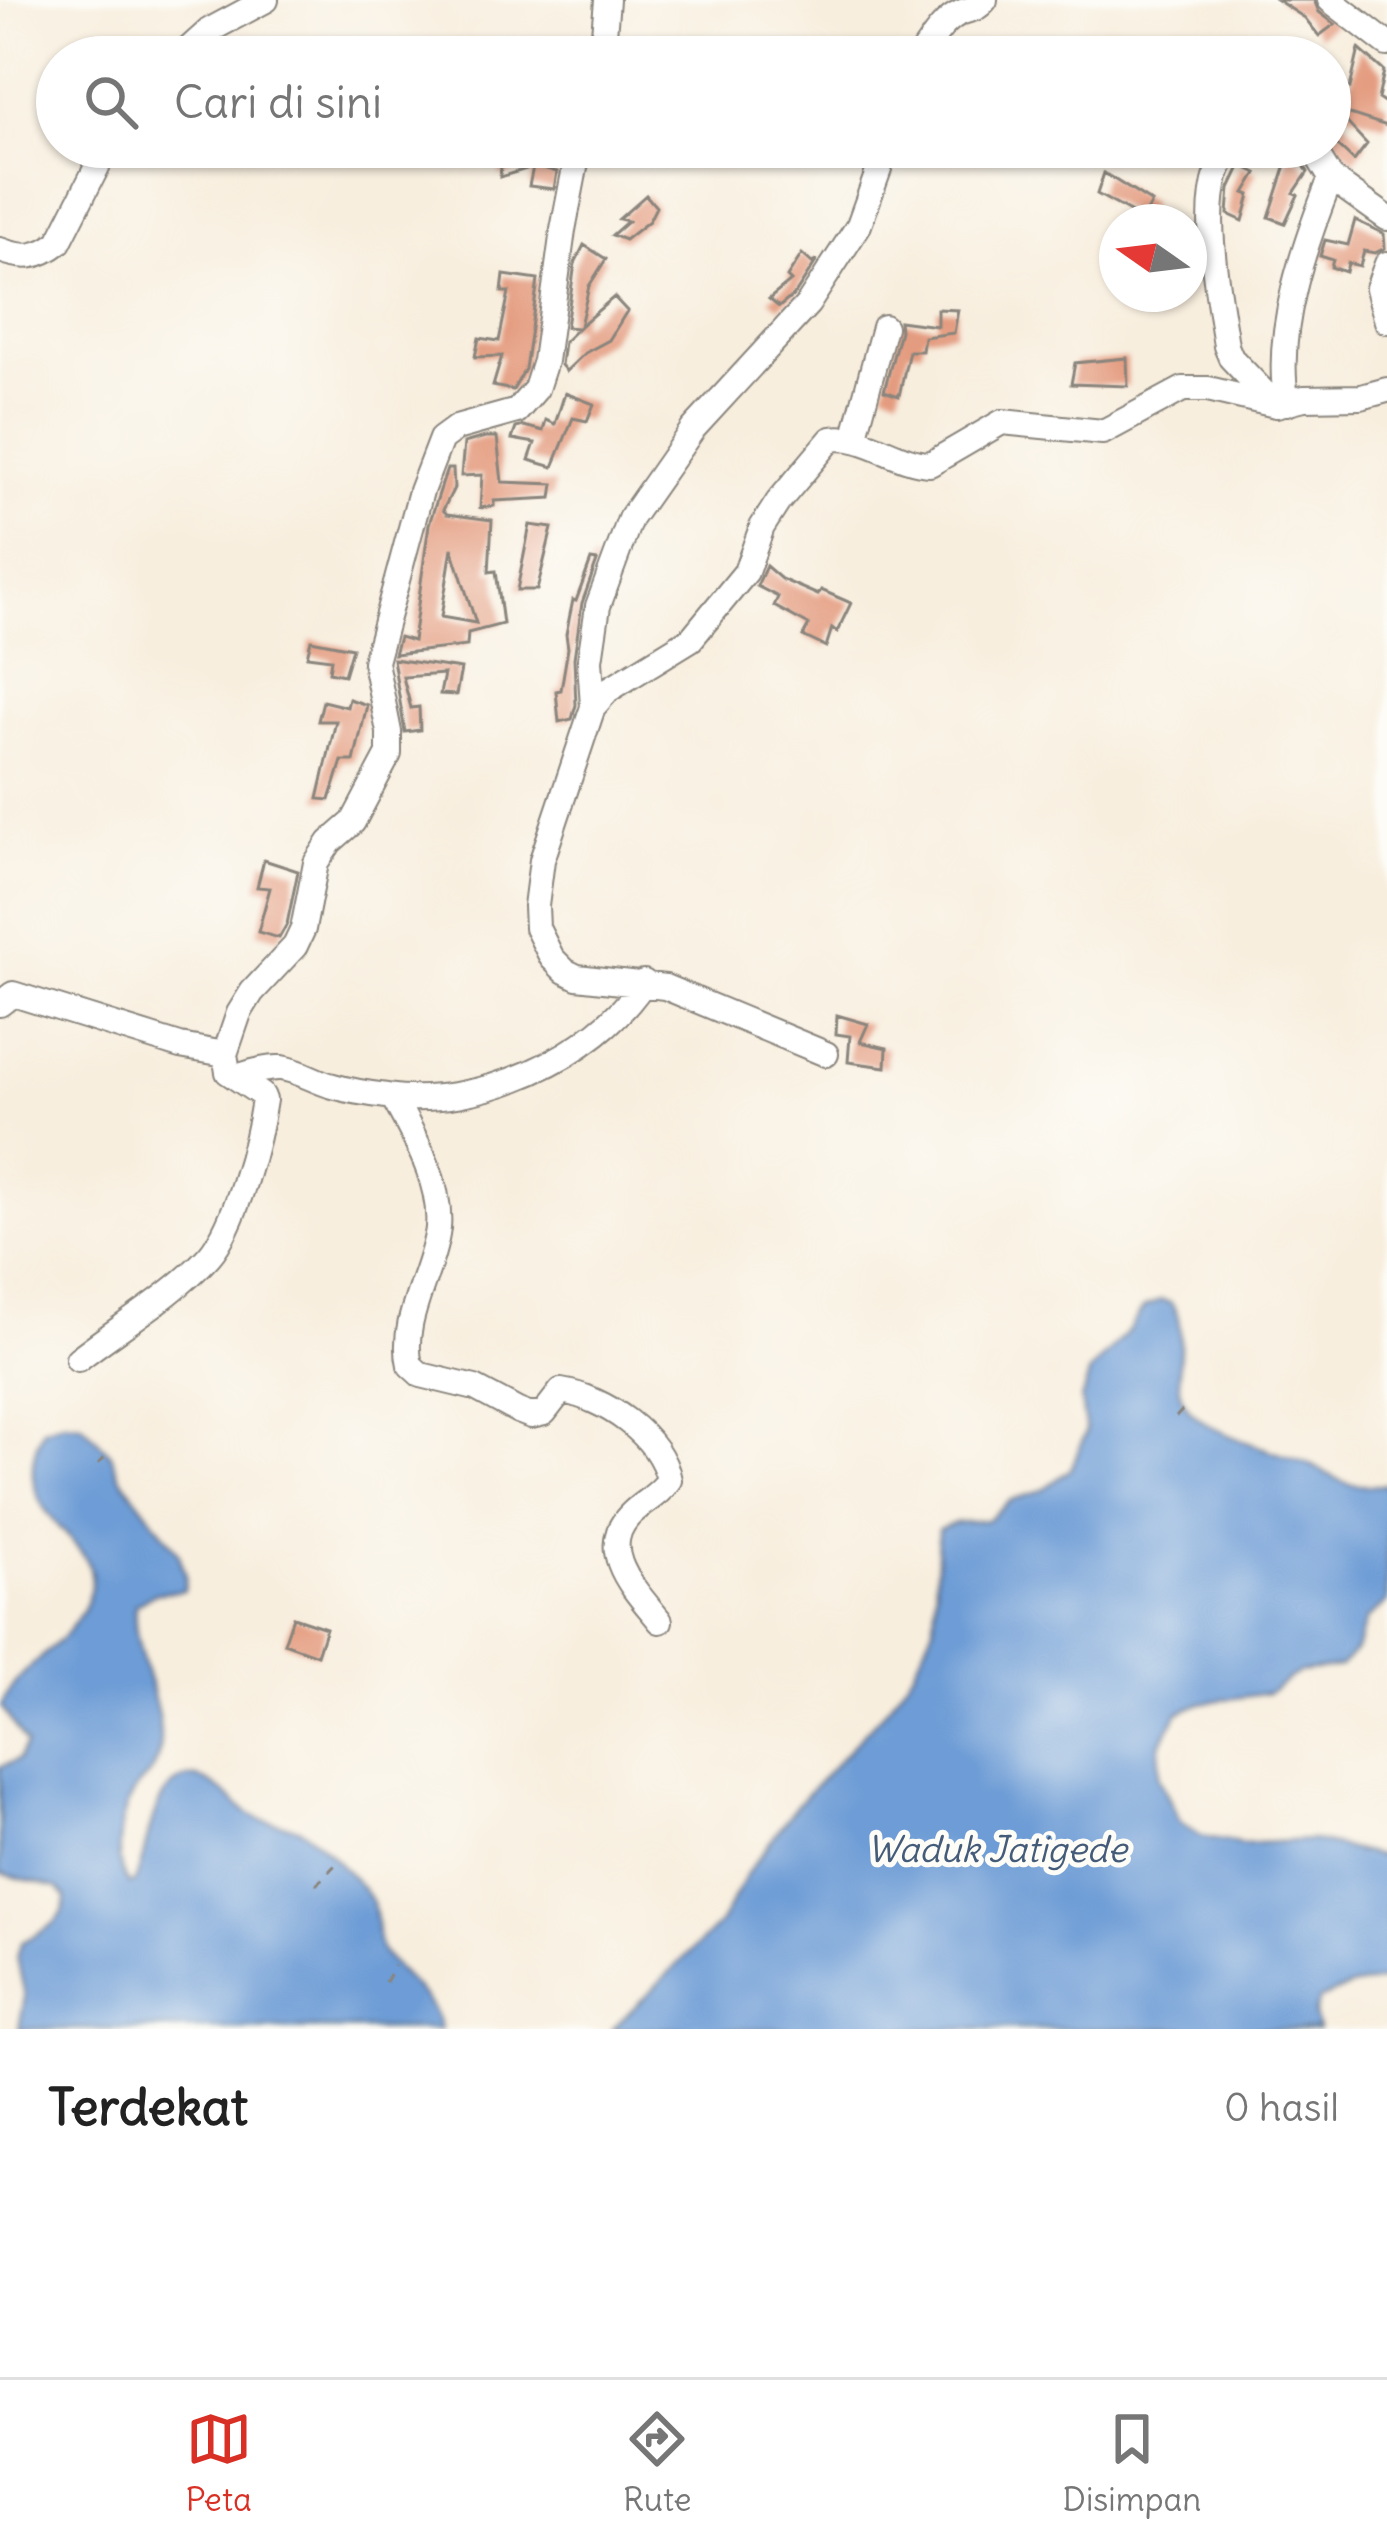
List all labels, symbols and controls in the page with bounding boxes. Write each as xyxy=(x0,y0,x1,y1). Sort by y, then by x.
search box xyxy=(36,36,1351,168)
icon: search xyxy=(78,69,144,135)
text: Cari di sini xyxy=(174,74,382,130)
north arrow xyxy=(1099,204,1207,312)
water label: Waduk Jatigede xyxy=(867,1827,1130,1872)
text: Terdekat xyxy=(48,2075,248,2139)
text: 0 hasil xyxy=(1224,2083,1339,2132)
tab: Peta xyxy=(186,2406,252,2520)
tab: Rute xyxy=(623,2406,692,2520)
tab: Disimpan xyxy=(1063,2406,1201,2520)

